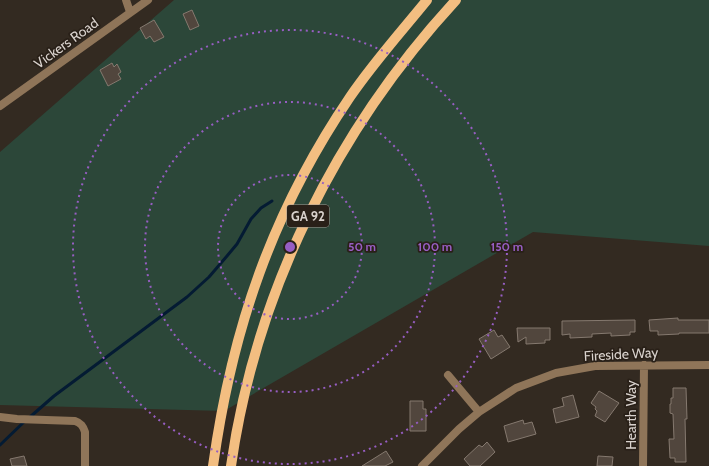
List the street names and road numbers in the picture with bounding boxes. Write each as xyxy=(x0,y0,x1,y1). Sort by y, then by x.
street label: Vickers Road xyxy=(30,14,102,72)
road number: GA 92 xyxy=(287,205,329,227)
street label: Fireside Way xyxy=(583,343,659,365)
street label: Hearth Way xyxy=(622,380,640,450)

